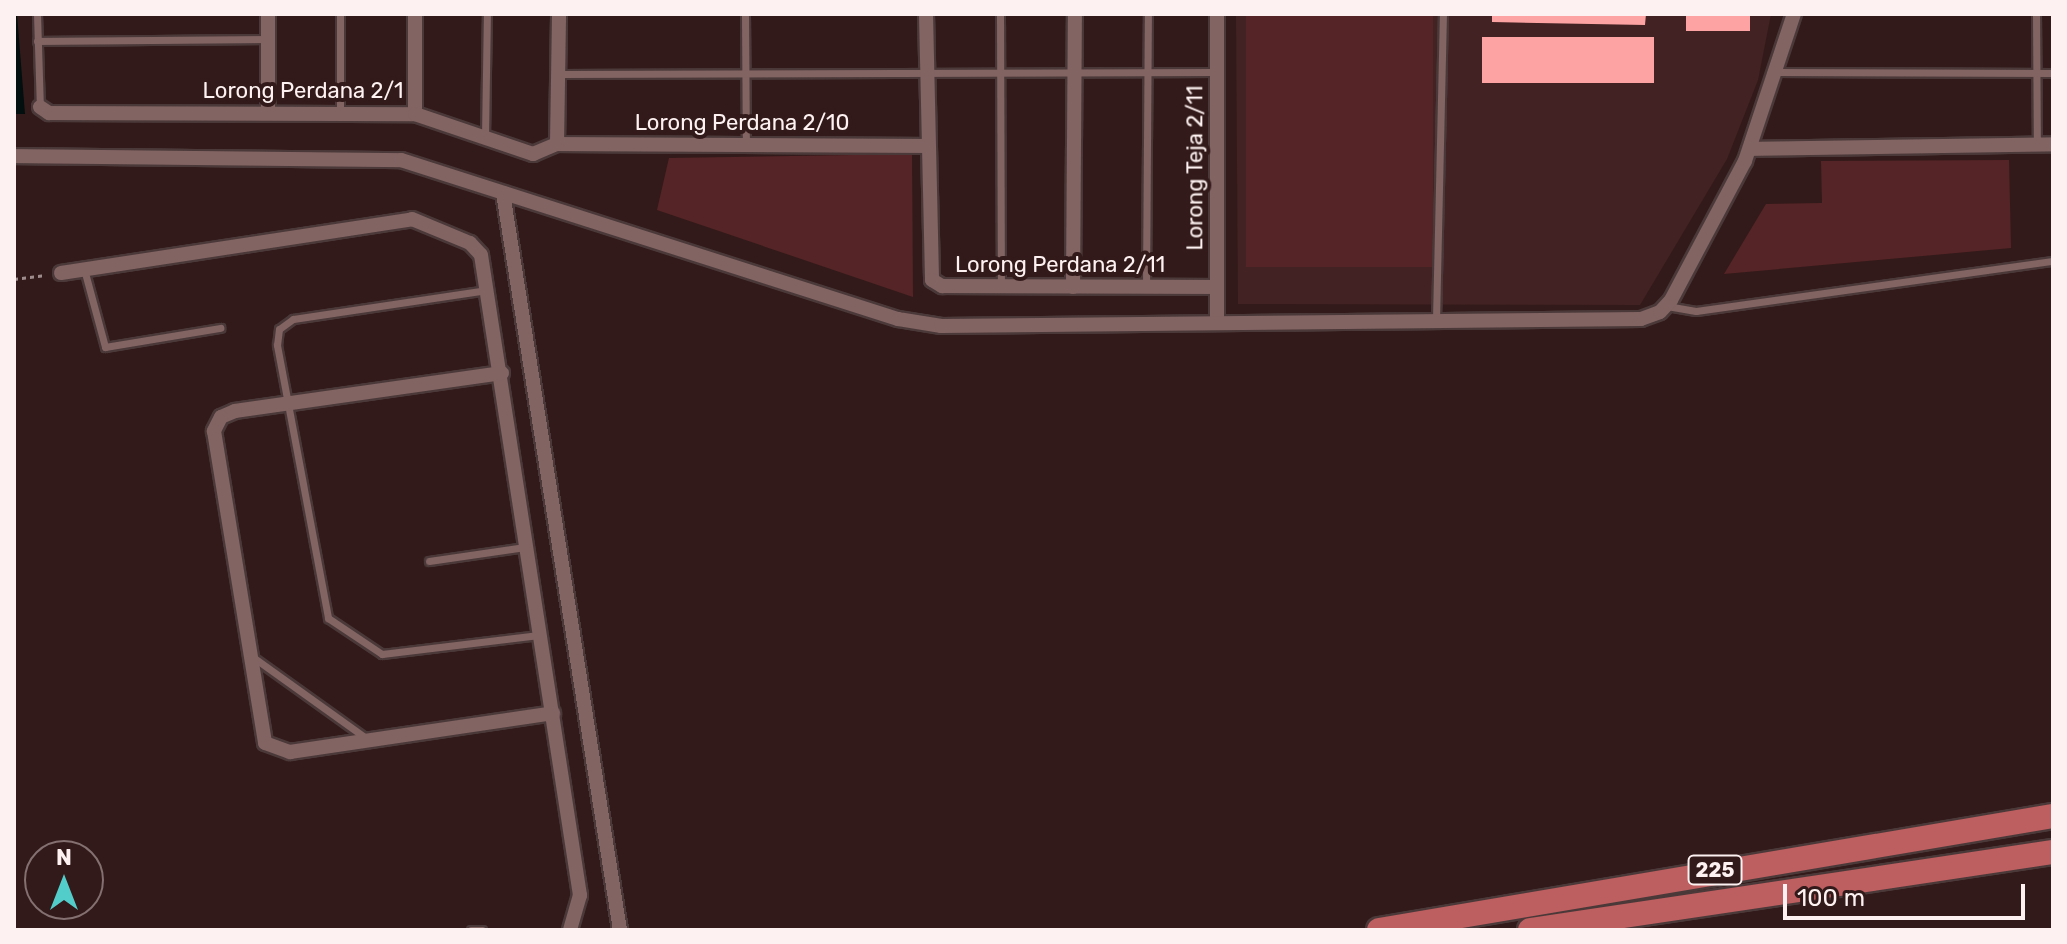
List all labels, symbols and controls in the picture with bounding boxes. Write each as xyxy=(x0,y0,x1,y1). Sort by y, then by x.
street label: Lorong Perdana 2/1 xyxy=(203,78,403,104)
street label: Lorong Teja 2/11 xyxy=(1182,85,1208,251)
street label: Lorong Perdana 2/10 xyxy=(635,110,849,136)
street label: Lorong Perdana 2/11 xyxy=(955,252,1165,278)
north arrow xyxy=(24,840,104,920)
text: N xyxy=(56,844,72,871)
road number: 225 xyxy=(1687,854,1743,886)
scale bar xyxy=(1787,868,2029,918)
text: 100 m xyxy=(1797,884,1865,912)

